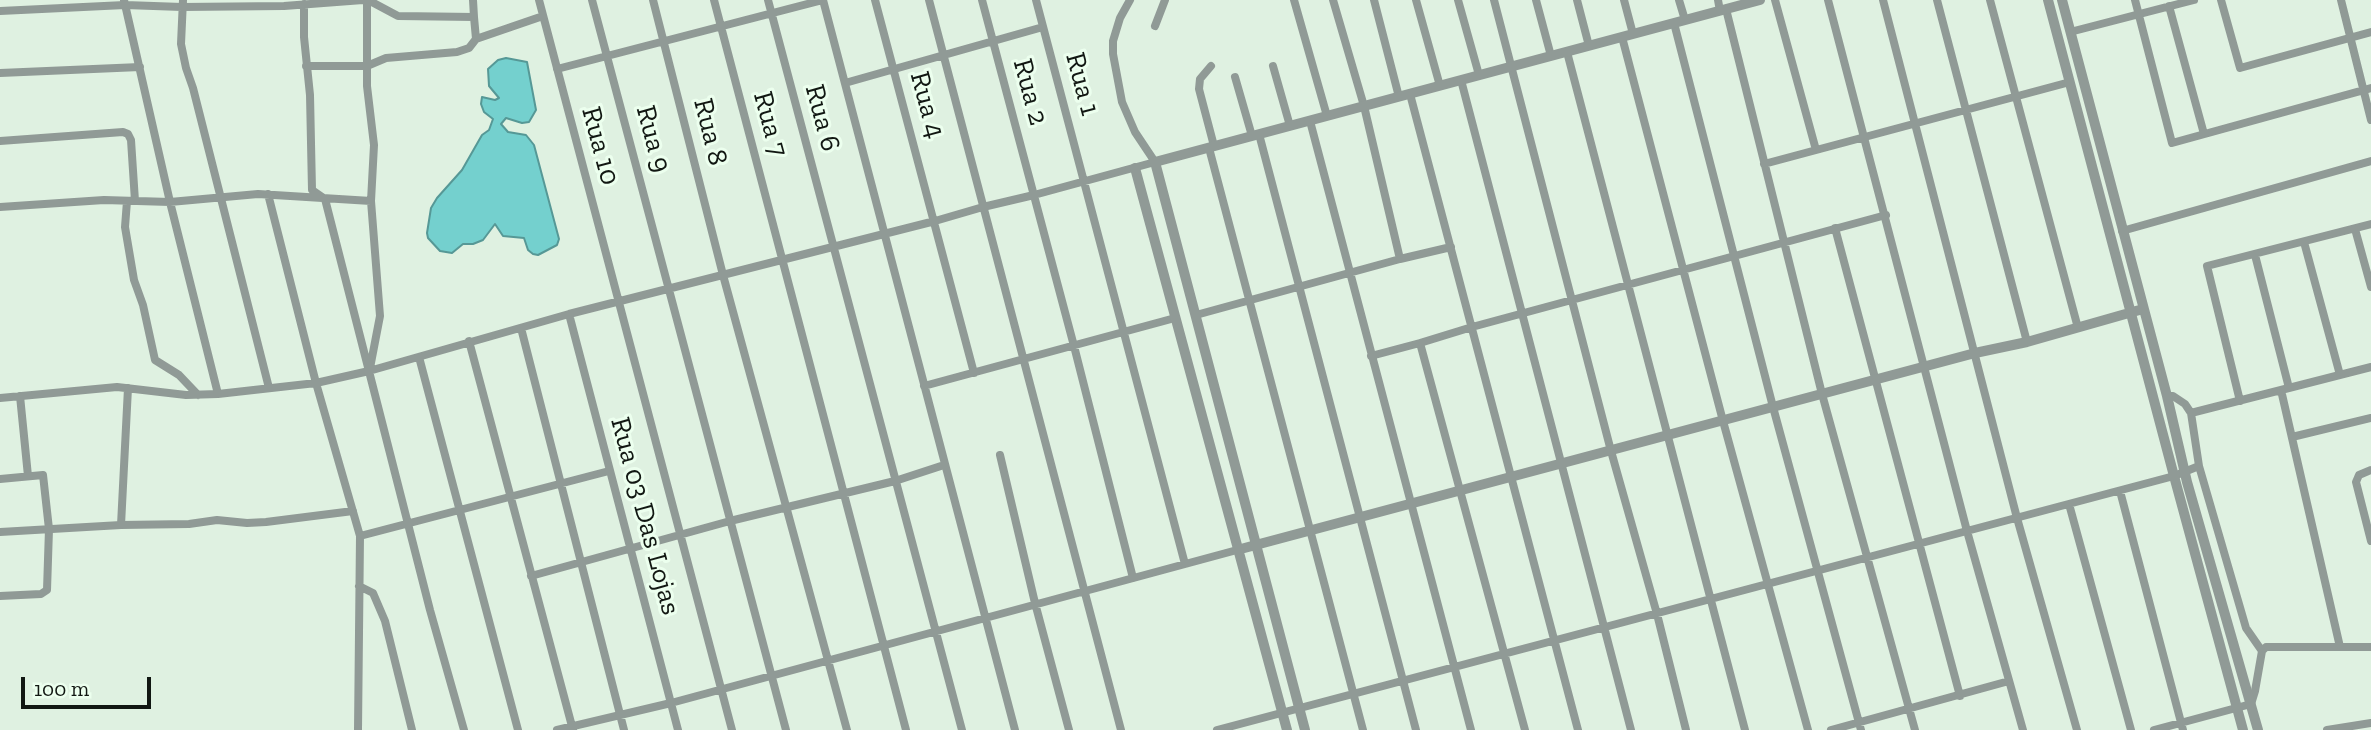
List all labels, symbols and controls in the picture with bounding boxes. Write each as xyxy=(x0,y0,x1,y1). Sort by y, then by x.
street label: Rua 1 xyxy=(1058,49,1106,119)
street label: Rua 2 xyxy=(1005,55,1055,129)
street label: Rua 4 xyxy=(902,68,952,142)
street label: Rua 6 xyxy=(797,81,847,155)
street label: Rua 7 xyxy=(745,88,795,160)
street label: Rua 8 xyxy=(685,95,735,169)
street label: Rua 9 xyxy=(628,102,678,176)
street label: Rua 10 xyxy=(573,103,627,189)
street label: Rua 03 Das Lojas xyxy=(602,413,688,619)
scale bar xyxy=(24,664,154,708)
text: 100 m xyxy=(34,676,89,701)

